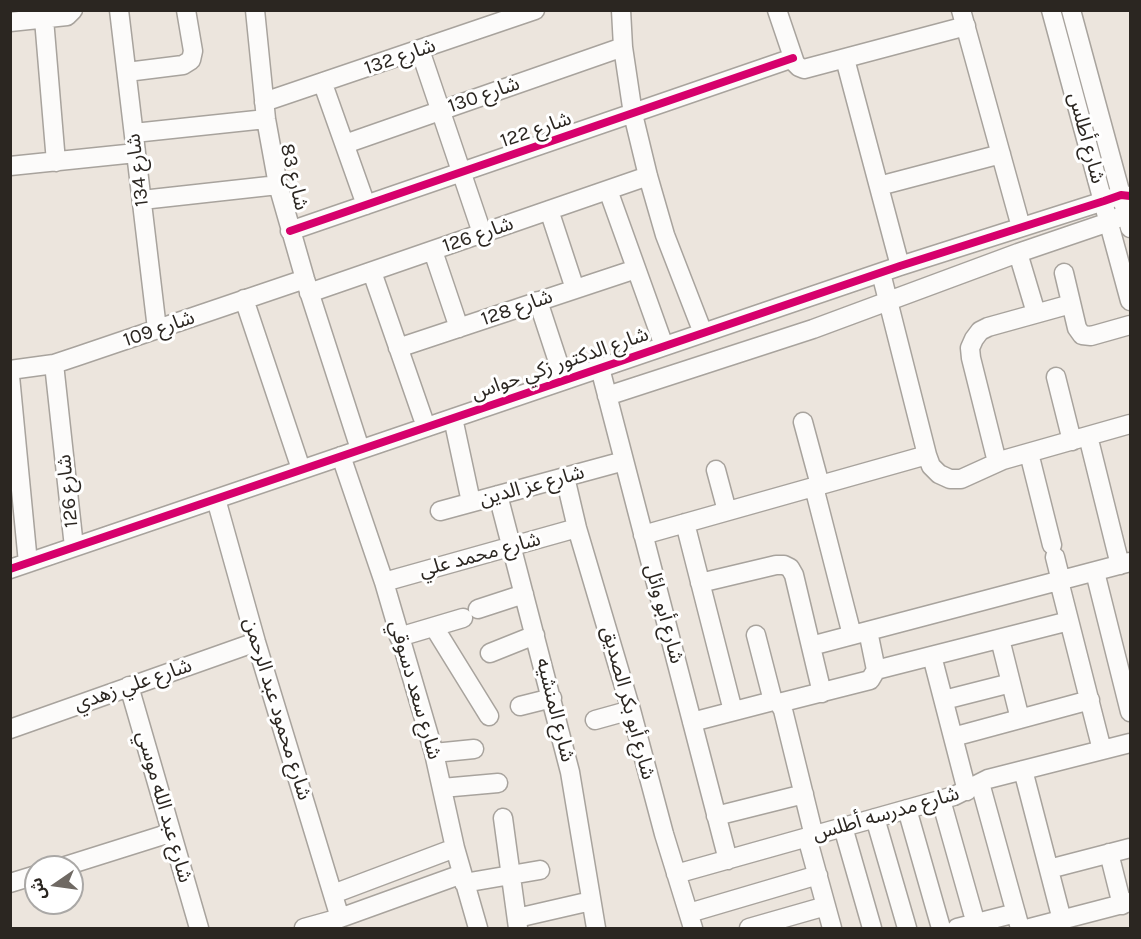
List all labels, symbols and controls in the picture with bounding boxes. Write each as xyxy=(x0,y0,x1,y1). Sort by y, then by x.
street label: شارع 132 xyxy=(361,34,439,80)
street label: شارع 130 xyxy=(445,72,523,118)
street label: شارع أطلس xyxy=(1062,90,1110,186)
street label: شارع 122 xyxy=(497,107,575,153)
street label: شارع 134 xyxy=(122,132,154,208)
street label: شارع 83 xyxy=(275,141,313,213)
street label: شارع 126 xyxy=(439,212,517,258)
street label: شارع 128 xyxy=(478,285,556,331)
street label: شارع 109 xyxy=(120,306,198,352)
street label: شارع الدكتور زكي حواس xyxy=(468,322,652,406)
street label: شارع 126 xyxy=(52,453,84,529)
street label: شارع عز الدين xyxy=(477,460,587,512)
street label: شارع محمد علي xyxy=(417,527,543,583)
street label: شارع أبو وائل xyxy=(639,562,689,666)
street label: شارع محمود عبد الرحمن xyxy=(238,615,316,803)
street label: شارع سعد دسوقي xyxy=(384,618,446,762)
street label: شارع أبو بكر الصديق xyxy=(596,624,660,782)
street label: شارع علي زهدي xyxy=(71,654,195,716)
street label: شارع المنشيه xyxy=(530,656,580,764)
street label: شارع عبد الله موسي xyxy=(131,728,197,886)
street label: شارع مدرسه أطلس xyxy=(810,782,962,846)
north arrow xyxy=(24,855,84,915)
text: ش xyxy=(26,876,50,902)

